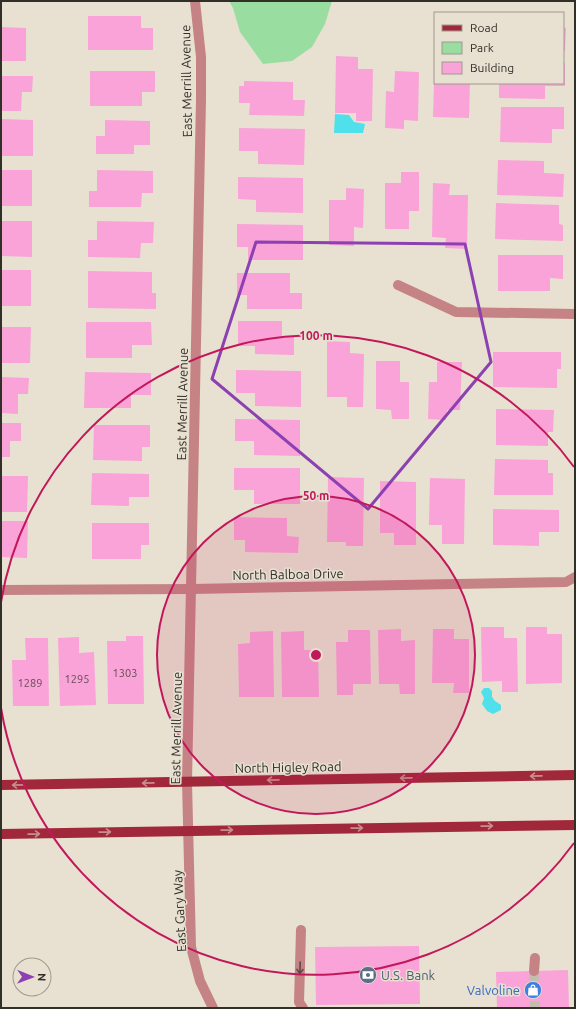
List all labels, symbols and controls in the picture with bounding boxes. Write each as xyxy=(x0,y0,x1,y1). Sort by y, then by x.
legend xyxy=(434,12,564,84)
text: Road xyxy=(470,21,498,34)
street label: East Merrill Avenue xyxy=(178,25,194,137)
text: Park xyxy=(470,41,494,54)
text: Building xyxy=(470,61,514,74)
text: 100 m xyxy=(299,329,333,342)
street label: East Merrill Avenue xyxy=(174,348,190,460)
text: 50 m xyxy=(303,489,329,502)
street label: North Balboa Drive xyxy=(232,566,344,582)
centre of rings xyxy=(309,648,323,662)
house number: 1303 xyxy=(113,667,137,679)
street label: East Merrill Avenue xyxy=(168,672,184,784)
house number: 1295 xyxy=(65,673,89,685)
house number: 1289 xyxy=(18,677,42,689)
street label: North Higley Road xyxy=(234,759,342,775)
one-way arrow xyxy=(530,772,543,780)
one-way arrow xyxy=(400,774,413,782)
one-way arrow xyxy=(267,777,280,784)
one-way arrow xyxy=(142,779,155,786)
one-way arrow xyxy=(12,781,25,789)
one-way arrow xyxy=(480,822,493,830)
one-way arrow xyxy=(350,824,363,832)
one-way arrow xyxy=(220,826,233,834)
one-way arrow xyxy=(98,829,111,836)
one-way arrow xyxy=(27,830,40,838)
street label: East Gary Way xyxy=(170,870,188,952)
north arrow xyxy=(12,957,52,997)
one-way arrow xyxy=(296,961,304,974)
bank icon: U.S. Bank xyxy=(358,965,378,985)
place label: U.S. Bank xyxy=(381,968,436,982)
text: N xyxy=(36,973,48,981)
shop icon: Valvoline xyxy=(523,980,543,1000)
place label: Valvoline xyxy=(467,983,520,997)

